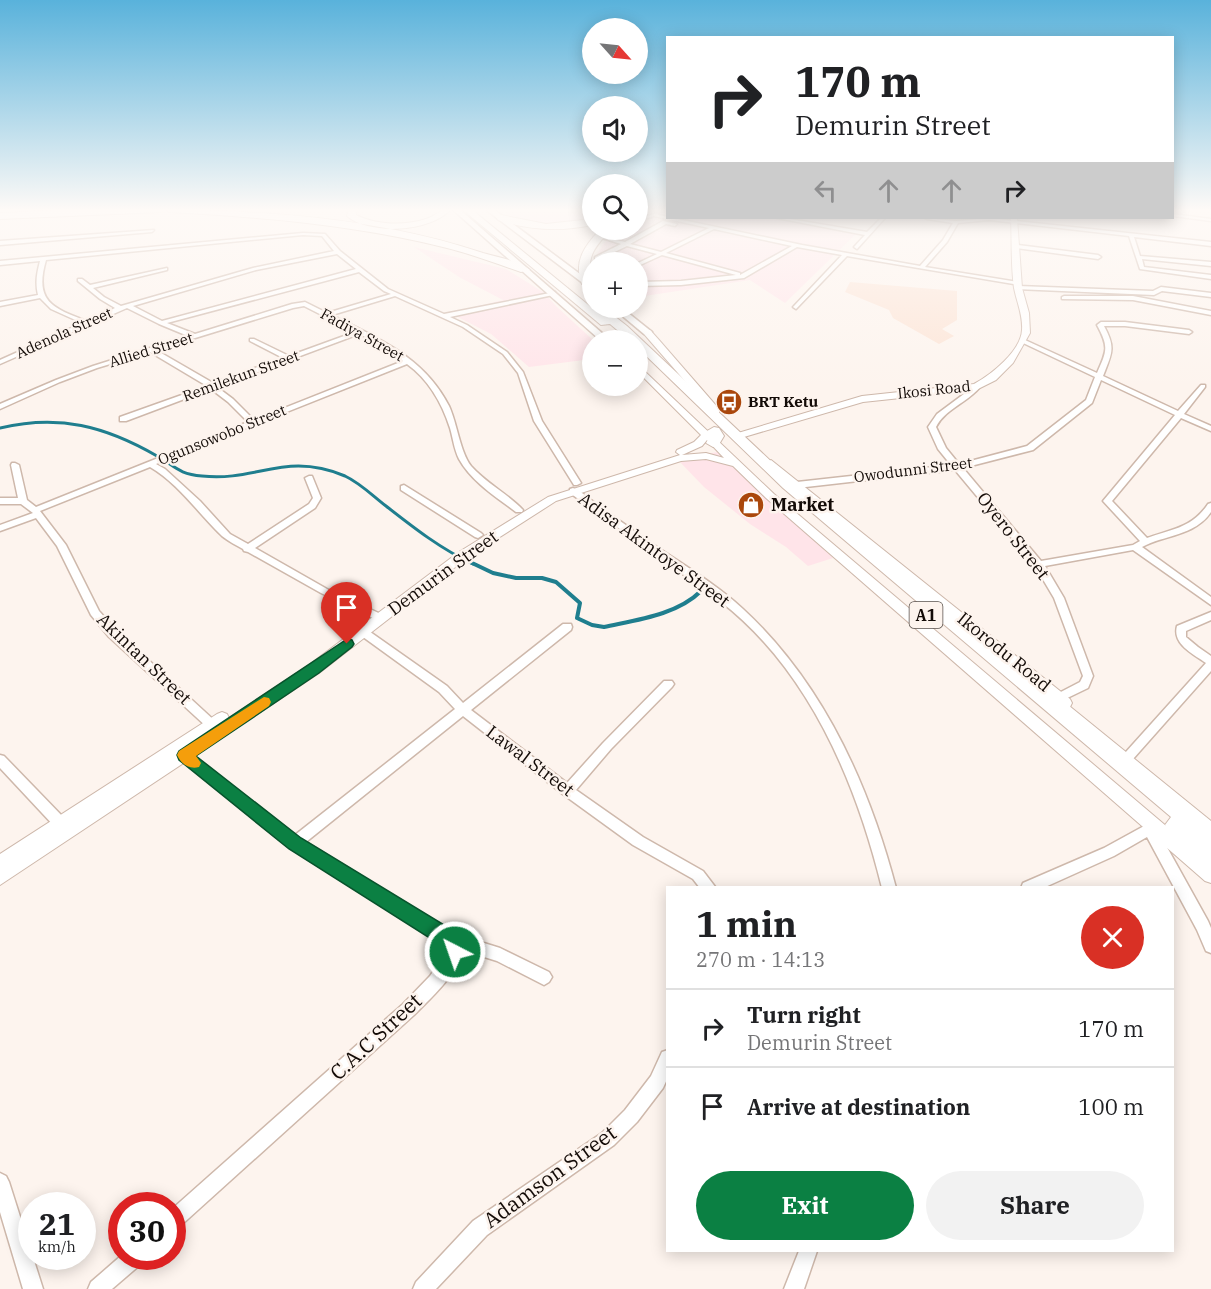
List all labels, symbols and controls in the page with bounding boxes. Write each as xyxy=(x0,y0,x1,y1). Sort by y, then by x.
north arrow xyxy=(582,18,648,84)
map controls xyxy=(582,18,648,396)
text: 170 m xyxy=(795,54,921,109)
icon: right xyxy=(696,60,774,138)
button: sound xyxy=(582,96,648,162)
text: Demurin Street xyxy=(795,107,991,142)
button: search xyxy=(582,174,648,240)
icon: left xyxy=(809,174,842,207)
icon: ahead xyxy=(872,174,905,207)
icon: ahead xyxy=(935,174,968,207)
icon: right xyxy=(998,174,1031,207)
button: + xyxy=(582,252,648,318)
street label: Adenola Street xyxy=(13,303,115,362)
street label: Fadiya Street xyxy=(317,304,407,365)
street label: Allied Street xyxy=(107,328,195,371)
button: − xyxy=(582,330,648,396)
street label: Remilekun Street xyxy=(180,346,302,405)
street label: Ikosi Road xyxy=(896,376,971,403)
bus stop icon: BRT Ketu xyxy=(714,387,744,417)
place label: BRT Ketu xyxy=(748,392,818,411)
street label: Ogunsowobo Street xyxy=(155,400,289,469)
street label: Owodunni Street xyxy=(853,453,973,486)
street label: Adisa Akintoye Street xyxy=(574,487,735,612)
street label: Oyero Street xyxy=(972,487,1055,584)
shop icon: Market xyxy=(736,490,766,520)
place label: Market xyxy=(771,493,834,516)
street label: Demurin Street xyxy=(383,525,502,620)
pin xyxy=(321,582,372,644)
icon: arrive xyxy=(330,591,363,624)
road number: A1 xyxy=(910,602,942,628)
street label: Ikorodu Road xyxy=(953,607,1056,696)
street label: Akintan Street xyxy=(92,608,196,709)
street label: Lawal Street xyxy=(482,720,579,801)
text: 1 min xyxy=(696,900,797,947)
button: close xyxy=(1081,906,1144,969)
position arrow xyxy=(423,920,487,984)
text: 270 m · 14:13 xyxy=(696,946,825,973)
street label: C.A.C Street xyxy=(323,987,427,1086)
text: Turn right xyxy=(747,1000,861,1029)
icon: right xyxy=(696,1012,729,1045)
text: 170 m xyxy=(1078,1014,1144,1043)
text: Demurin Street xyxy=(747,1029,892,1056)
icon: arrive xyxy=(696,1090,729,1123)
text: Arrive at destination xyxy=(747,1092,970,1121)
text: 100 m xyxy=(1078,1092,1144,1121)
street label: Adamson Street xyxy=(477,1118,622,1234)
button: Exit xyxy=(696,1171,914,1240)
button: Share xyxy=(926,1171,1144,1240)
speed limit sign: 30 xyxy=(108,1192,186,1270)
text: 21 xyxy=(39,1204,75,1243)
text: km/h xyxy=(38,1237,76,1256)

